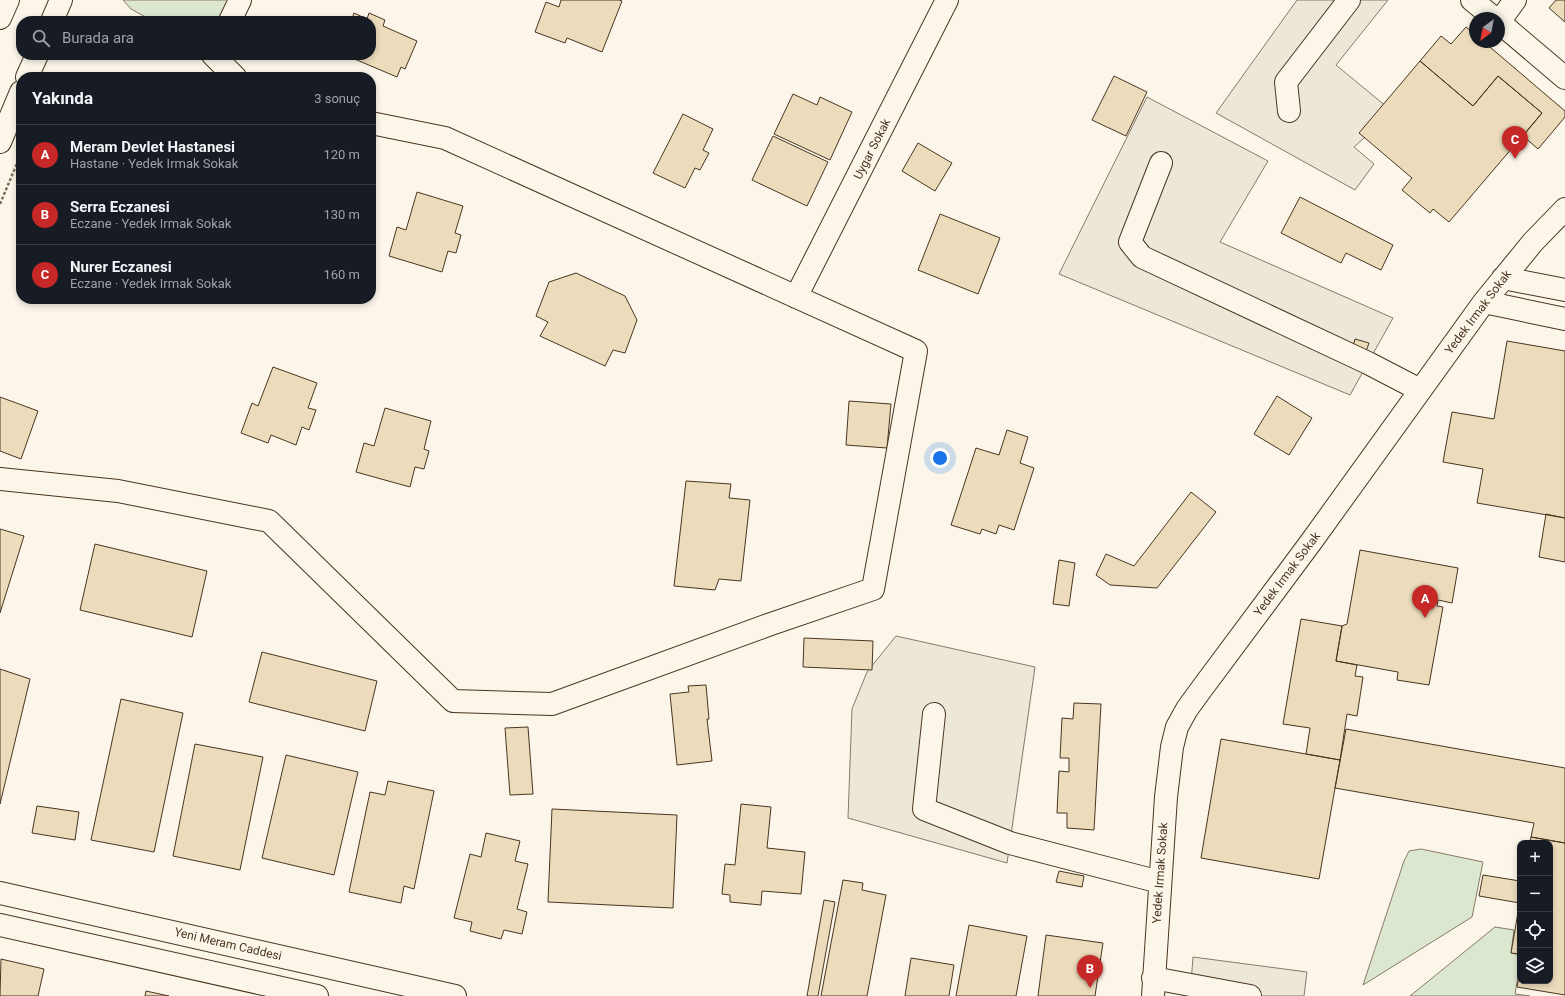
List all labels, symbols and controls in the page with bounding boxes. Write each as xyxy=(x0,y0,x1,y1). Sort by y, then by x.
north arrow xyxy=(1469,12,1505,48)
search box xyxy=(16,16,376,60)
icon: search xyxy=(30,27,52,49)
text: Burada ara xyxy=(62,29,134,47)
text: Yakında xyxy=(32,88,93,108)
text: 3 sonuç xyxy=(314,91,360,106)
street label: Uygar Sokak xyxy=(851,115,894,182)
pin: C xyxy=(1502,126,1528,159)
text: Meram Devlet Hastanesi xyxy=(70,138,235,156)
text: A xyxy=(41,147,49,162)
text: 120 m xyxy=(323,147,360,162)
text: Hastane · Yedek Irmak Sokak xyxy=(70,156,238,171)
text: Serra Eczanesi xyxy=(70,198,170,216)
text: B xyxy=(41,207,49,222)
text: 130 m xyxy=(323,207,360,222)
text: Eczane · Yedek Irmak Sokak xyxy=(70,216,231,231)
text: Nurer Eczanesi xyxy=(70,258,172,276)
text: C xyxy=(41,267,49,282)
text: 160 m xyxy=(323,267,360,282)
street label: Yedek Irmak Sokak xyxy=(1442,267,1515,357)
text: Eczane · Yedek Irmak Sokak xyxy=(70,276,231,291)
your location xyxy=(930,448,950,468)
street label: Yedek Irmak Sokak xyxy=(1251,529,1324,619)
pin: A xyxy=(1412,585,1438,618)
street label: Yedek Irmak Sokak xyxy=(1149,821,1171,924)
map controls xyxy=(1517,840,1553,984)
button: + xyxy=(1517,840,1553,876)
button: − xyxy=(1517,876,1553,912)
button: locate xyxy=(1517,912,1553,948)
street label: Yeni Meram Caddesi xyxy=(173,925,283,963)
button: layers xyxy=(1517,948,1553,984)
pin: B xyxy=(1077,955,1103,988)

